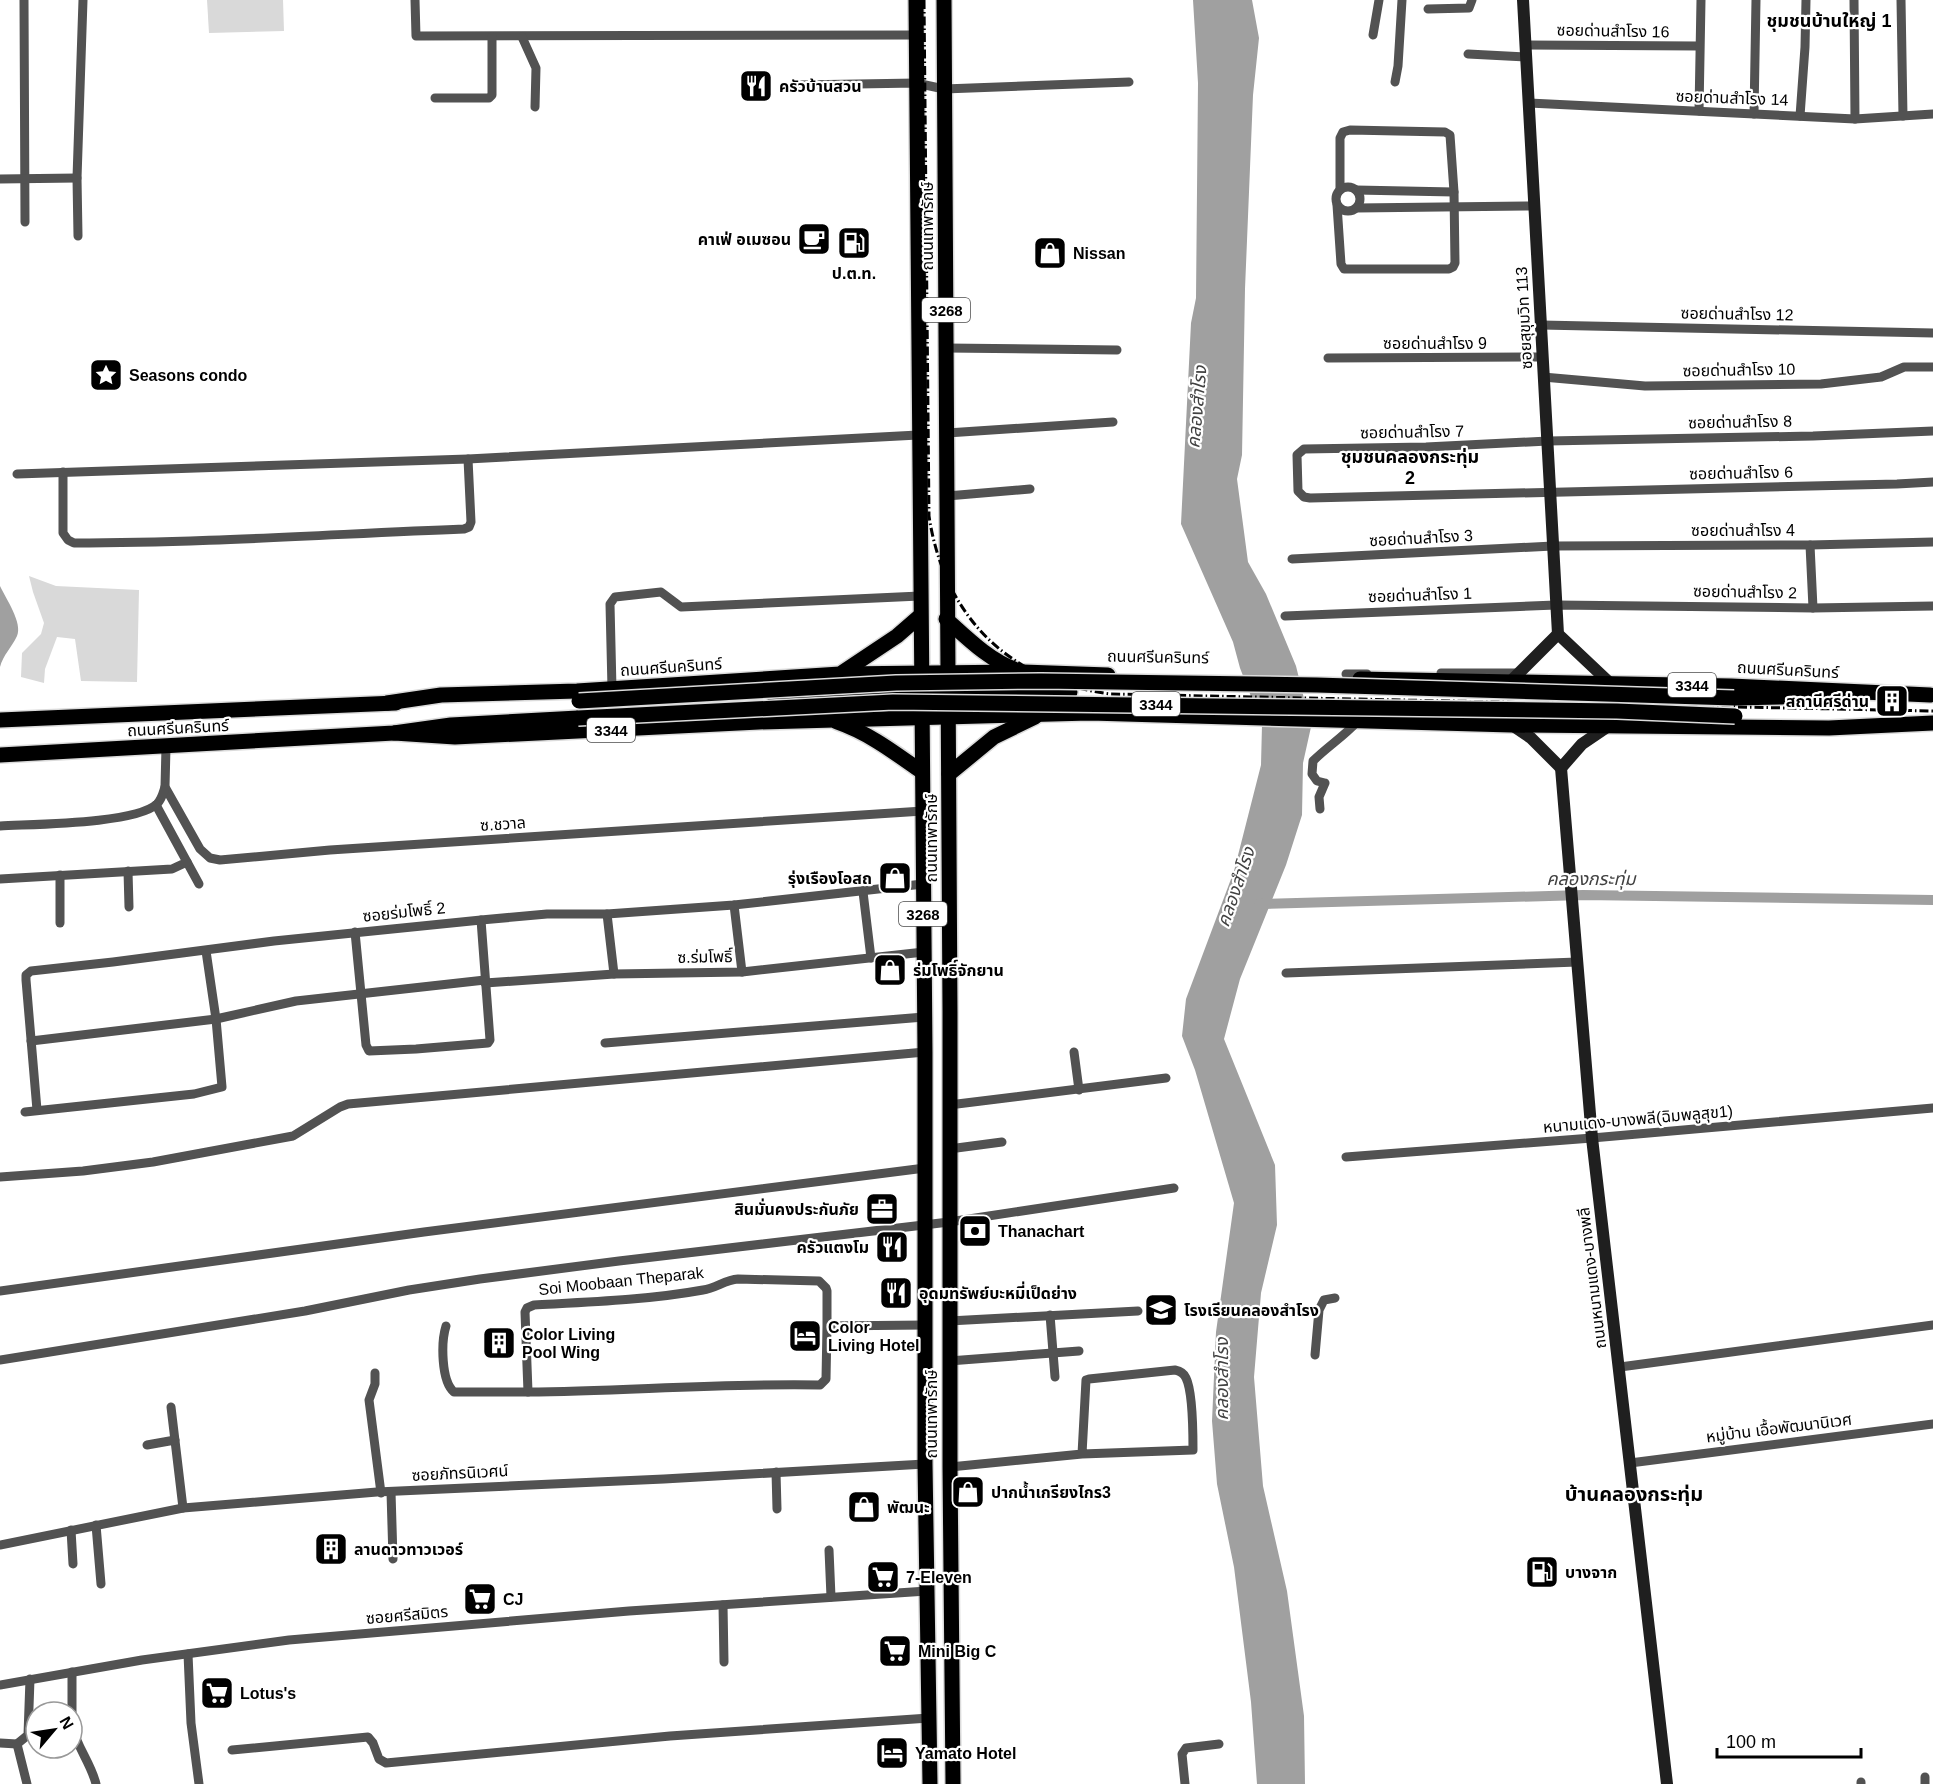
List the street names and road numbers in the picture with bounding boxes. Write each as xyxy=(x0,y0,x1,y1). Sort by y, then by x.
street label: ซอยด่านสำโรง 16 xyxy=(1556,22,1670,40)
street label: ซอยด่านสำโรง 14 xyxy=(1675,88,1789,108)
street label: ถนนเทพารักษ์ xyxy=(919,182,936,270)
street label: ซอยสุขุมวิท 113 xyxy=(1513,266,1536,370)
road number: 3268 xyxy=(922,298,970,322)
street label: ซอยด่านสำโรง 12 xyxy=(1680,305,1794,323)
street label: ซอยด่านสำโรง 9 xyxy=(1383,335,1487,352)
street label: ซอยด่านสำโรง 10 xyxy=(1682,361,1796,379)
street label: ซอยด่านสำโรง 8 xyxy=(1688,413,1792,431)
street label: ซอยด่านสำโรง 7 xyxy=(1360,423,1464,441)
street label: ซอยด่านสำโรง 6 xyxy=(1689,464,1793,482)
street label: ซอยด่านสำโรง 4 xyxy=(1691,522,1795,539)
street label: ซอยด่านสำโรง 3 xyxy=(1369,527,1473,549)
street label: ซอยด่านสำโรง 2 xyxy=(1693,583,1797,601)
street label: ซอยด่านสำโรง 1 xyxy=(1368,585,1472,605)
street label: ถนนศรีนครินทร์ xyxy=(1107,648,1210,666)
street label: ถนนศรีนครินทร์ xyxy=(620,655,723,679)
street label: ถนนศรีนครินทร์ xyxy=(1737,659,1840,681)
road number: 3344 xyxy=(1668,673,1716,697)
road number: 3344 xyxy=(1132,692,1180,716)
street label: ถนนศรีนครินทร์ xyxy=(127,717,230,739)
road number: 3344 xyxy=(587,718,635,742)
street label: ถนนเทพารักษ์ xyxy=(923,794,940,882)
street label: ซ.ชวาล xyxy=(480,814,526,834)
street label: ซอยร่มโพธิ์ 2 xyxy=(362,898,446,925)
road number: 3268 xyxy=(899,902,947,926)
street label: ซ.ร่มโพธิ์ xyxy=(677,947,733,966)
street label: หนามแดง-บางพลี(ฉิมพลูสุข1) xyxy=(1542,1102,1734,1137)
street label: ถนนหนามแดง-บางพลี xyxy=(1575,1206,1609,1350)
street label: Soi Moobaan Theparak xyxy=(538,1264,705,1298)
street label: ถนนเทพารักษ์ xyxy=(923,1370,940,1458)
street label: หมู่บ้าน เอื้อพัฒนานิเวศ xyxy=(1705,1408,1853,1446)
street label: ซอยภัทรนิเวศน์ xyxy=(411,1462,509,1484)
street label: ซอยศรีสมิตร xyxy=(365,1603,449,1627)

